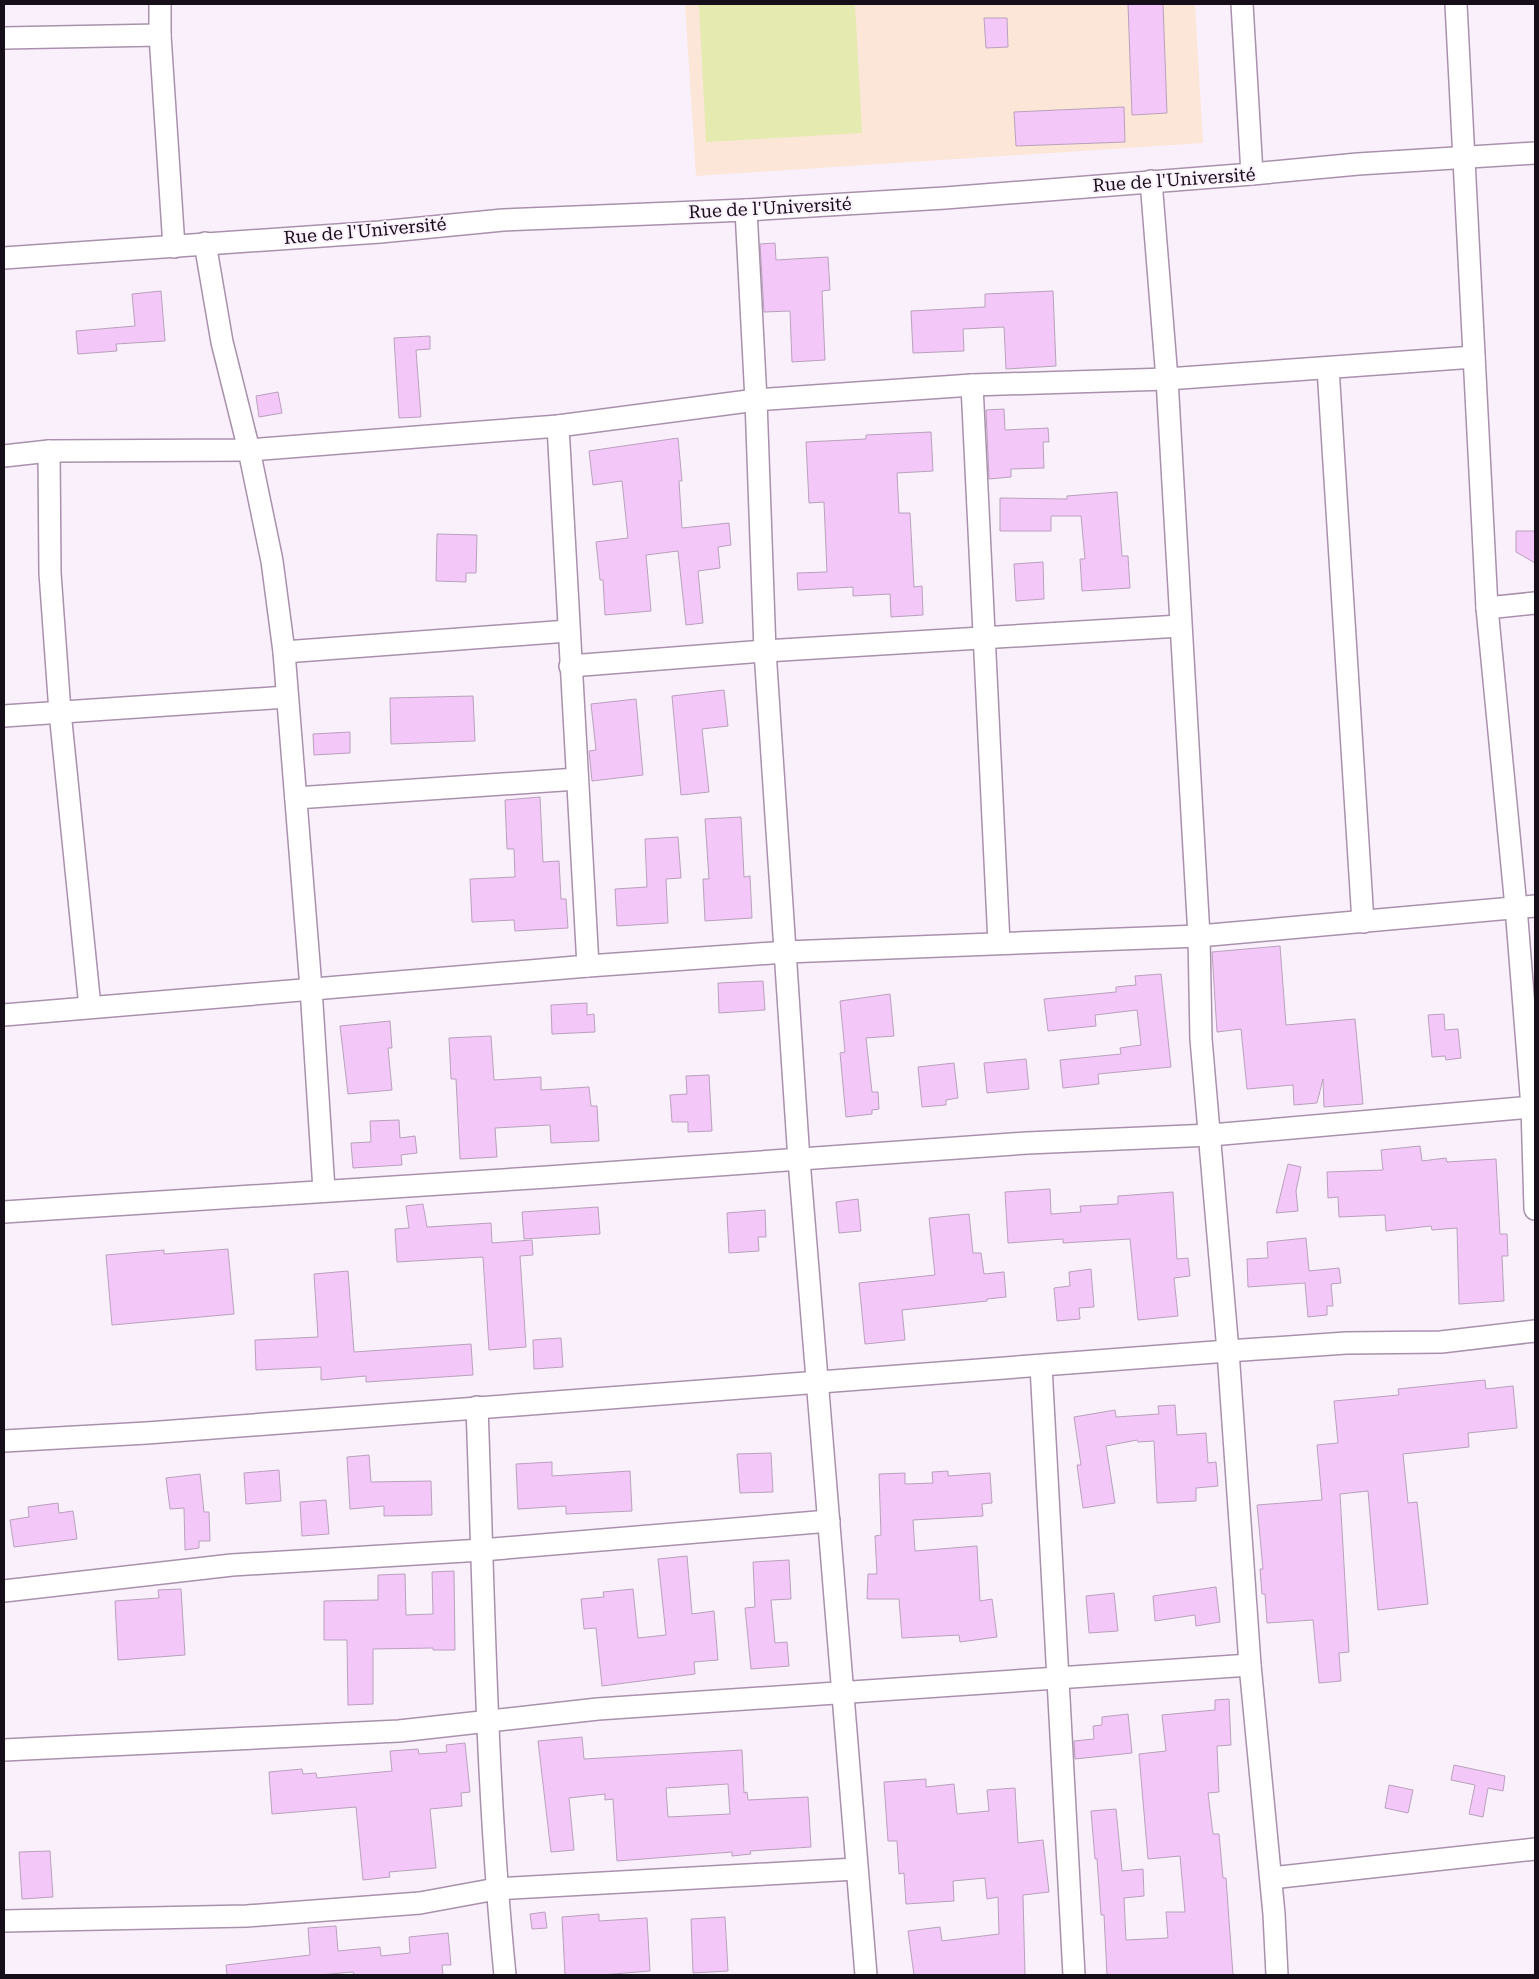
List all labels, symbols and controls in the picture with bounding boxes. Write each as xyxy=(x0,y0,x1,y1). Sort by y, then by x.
street label: Rue de l'Université xyxy=(1092,163,1256,196)
street label: Rue de l'Université xyxy=(688,193,852,222)
street label: Rue de l'Université xyxy=(283,213,447,248)

